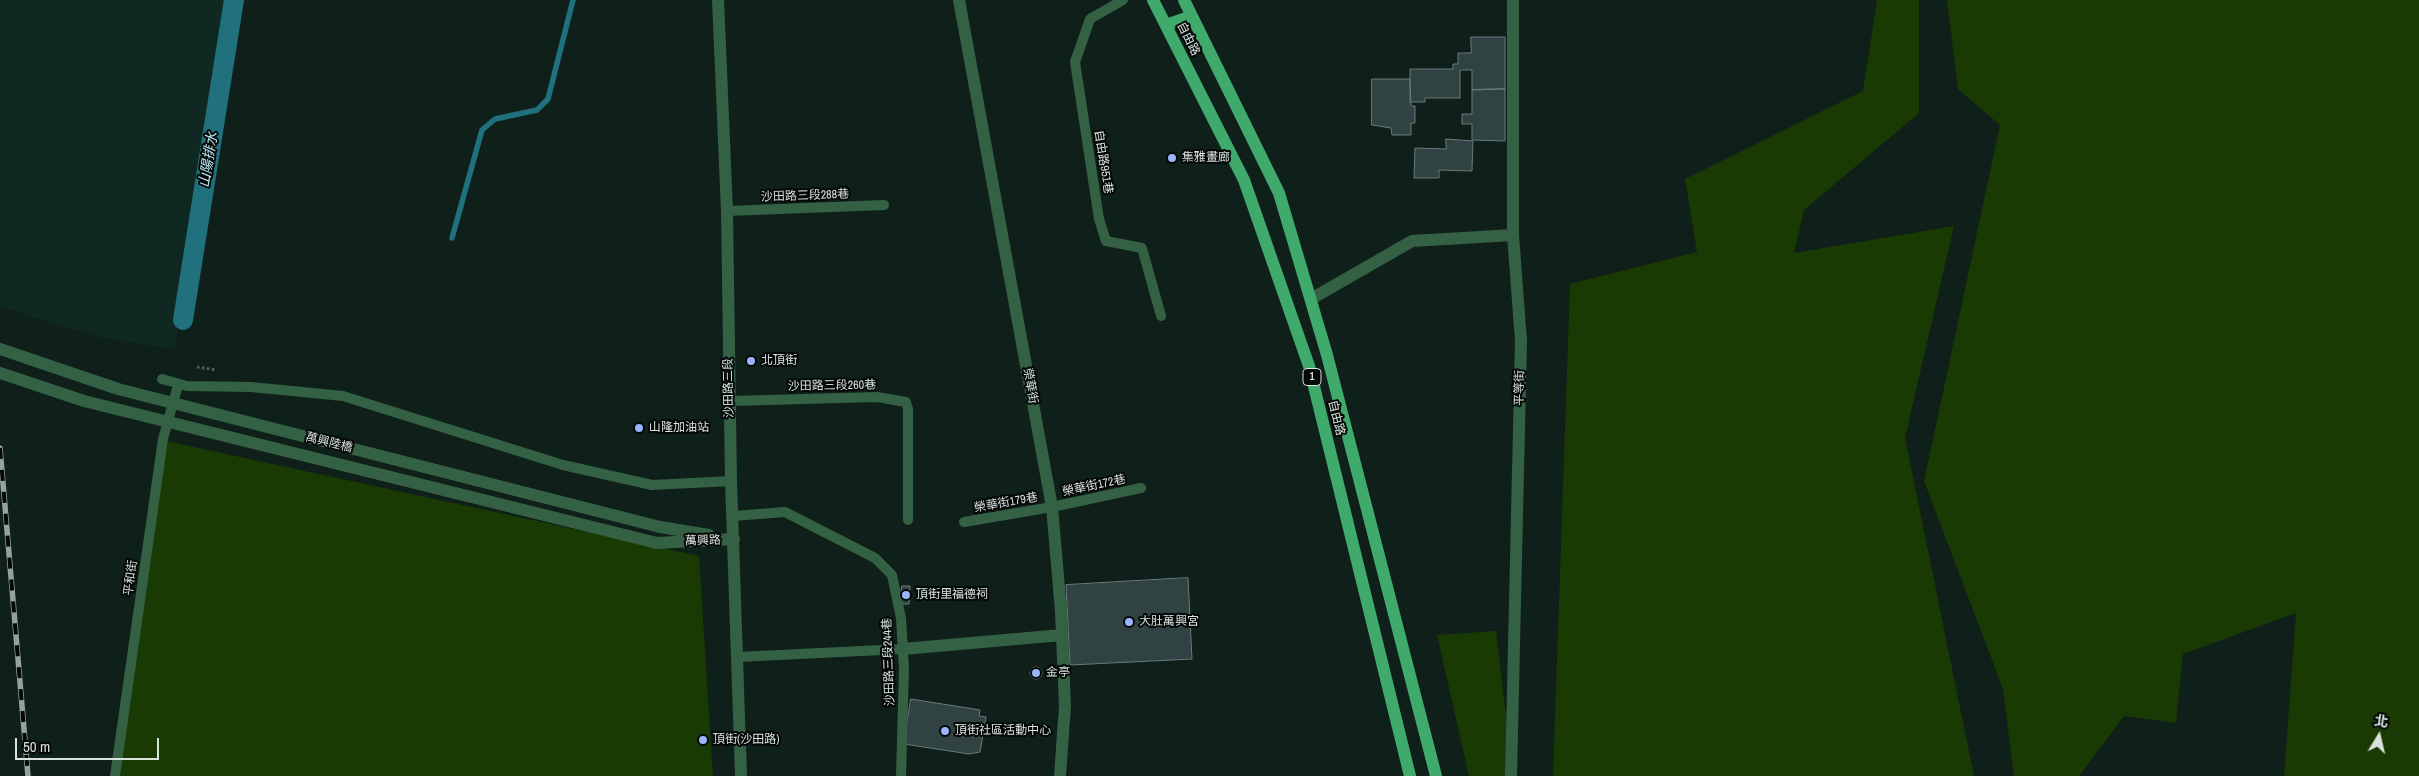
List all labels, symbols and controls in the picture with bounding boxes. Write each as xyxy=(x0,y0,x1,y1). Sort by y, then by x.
street label: 自由路 xyxy=(1173,20,1203,58)
street label: 自由路951巷 xyxy=(1091,129,1115,195)
water label: 山陽排水 xyxy=(196,131,222,189)
place label: 集雅畫廊 xyxy=(1182,151,1230,165)
marker: 集雅畫廊 xyxy=(1166,152,1178,164)
street label: 沙田路三段288巷 xyxy=(761,187,849,205)
place label: 北頂街 xyxy=(761,354,797,368)
marker: 北頂街 xyxy=(745,355,757,367)
street label: 沙田路三段 xyxy=(721,358,737,418)
street label: 榮華街 xyxy=(1020,367,1040,405)
road number: 1 xyxy=(1303,368,1321,386)
street label: 平等街 xyxy=(1512,370,1528,406)
street label: 沙田路三段260巷 xyxy=(788,378,876,394)
street label: 自由路 xyxy=(1325,399,1347,437)
place label: 山隆加油站 xyxy=(649,421,709,435)
marker: 山隆加油站 xyxy=(633,422,645,434)
street label: 萬興陸橋 xyxy=(304,430,354,456)
street label: 榮華街172巷 xyxy=(1061,472,1127,500)
street label: 榮華街179巷 xyxy=(973,490,1039,516)
street label: 萬興路 xyxy=(685,533,721,549)
street label: 平和街 xyxy=(121,559,141,597)
place label: 頂街里福德祠 xyxy=(916,588,988,602)
marker: 頂街里福德祠 xyxy=(900,589,912,601)
place label: 大肚萬興宮 xyxy=(1139,615,1199,629)
marker: 大肚萬興宮 xyxy=(1123,616,1135,628)
street label: 沙田路三段244巷 xyxy=(880,618,898,706)
place label: 金亭 xyxy=(1046,666,1070,680)
marker: 金亭 xyxy=(1030,667,1042,679)
north arrow xyxy=(2354,711,2404,761)
text: 北 xyxy=(2373,711,2390,731)
place label: 頂街社區活動中心 xyxy=(955,724,1051,738)
marker: 頂街社區活動中心 xyxy=(939,725,951,737)
scale bar xyxy=(18,728,161,760)
place label: 頂街(沙田路) xyxy=(713,733,780,747)
marker: 頂街(沙田路) xyxy=(697,734,709,746)
text: 50 m xyxy=(23,736,50,757)

